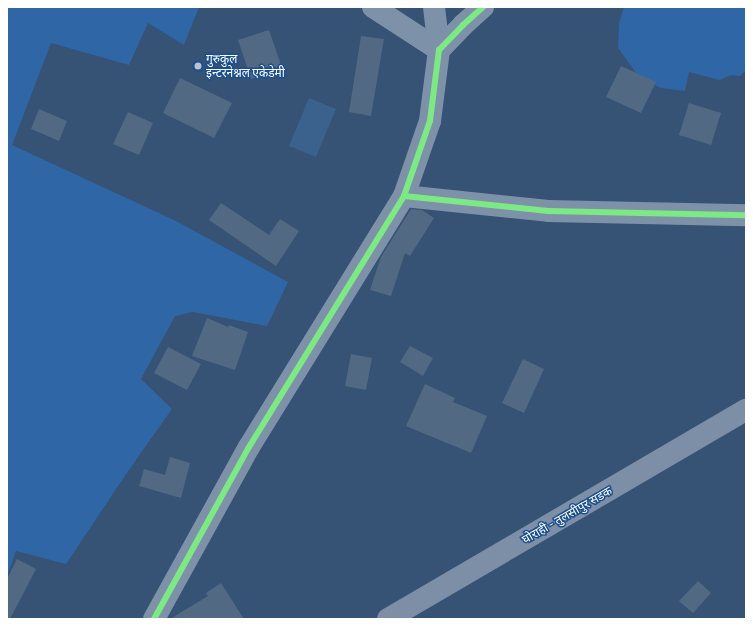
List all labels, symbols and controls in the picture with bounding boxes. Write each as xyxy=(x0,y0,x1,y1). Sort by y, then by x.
place label: गुरुकुल इन्टरनेश्नल एकेडेमी xyxy=(206,52,285,80)
marker: गुरुकुल इन्टरनेश्नल एकेडेमी xyxy=(193,61,203,71)
street label: घोराही - तुलसीपुर सडक xyxy=(519,483,615,547)

